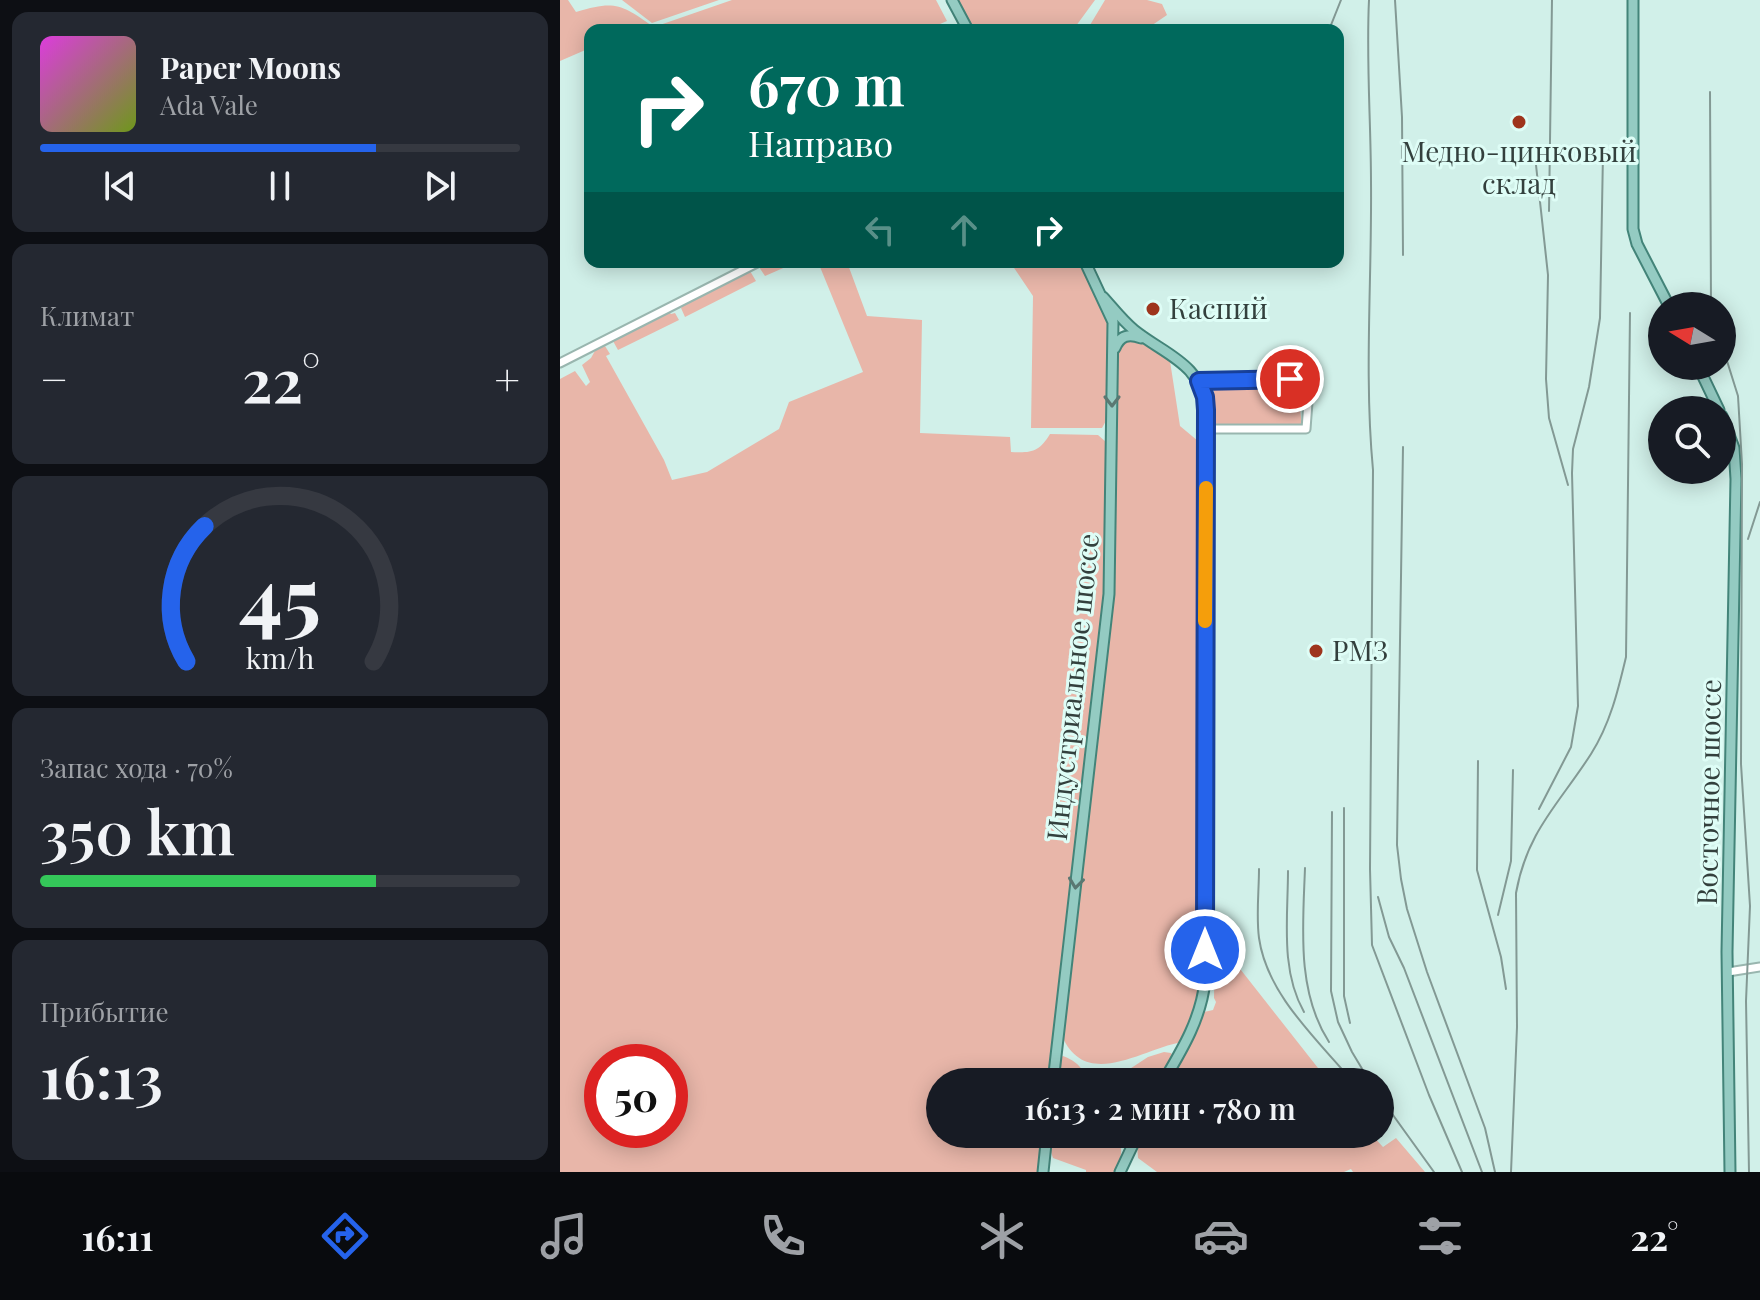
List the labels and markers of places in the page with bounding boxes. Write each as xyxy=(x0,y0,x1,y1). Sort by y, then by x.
marker: Медно-цинковый склад xyxy=(1510,113,1528,131)
place label: Медно-цинковый склад xyxy=(1401,132,1637,201)
place label: Каспий xyxy=(1169,289,1268,326)
marker: Каспий xyxy=(1144,300,1162,318)
pin xyxy=(1256,345,1324,413)
place label: РМЗ xyxy=(1332,631,1388,668)
marker: РМЗ xyxy=(1307,642,1325,660)

